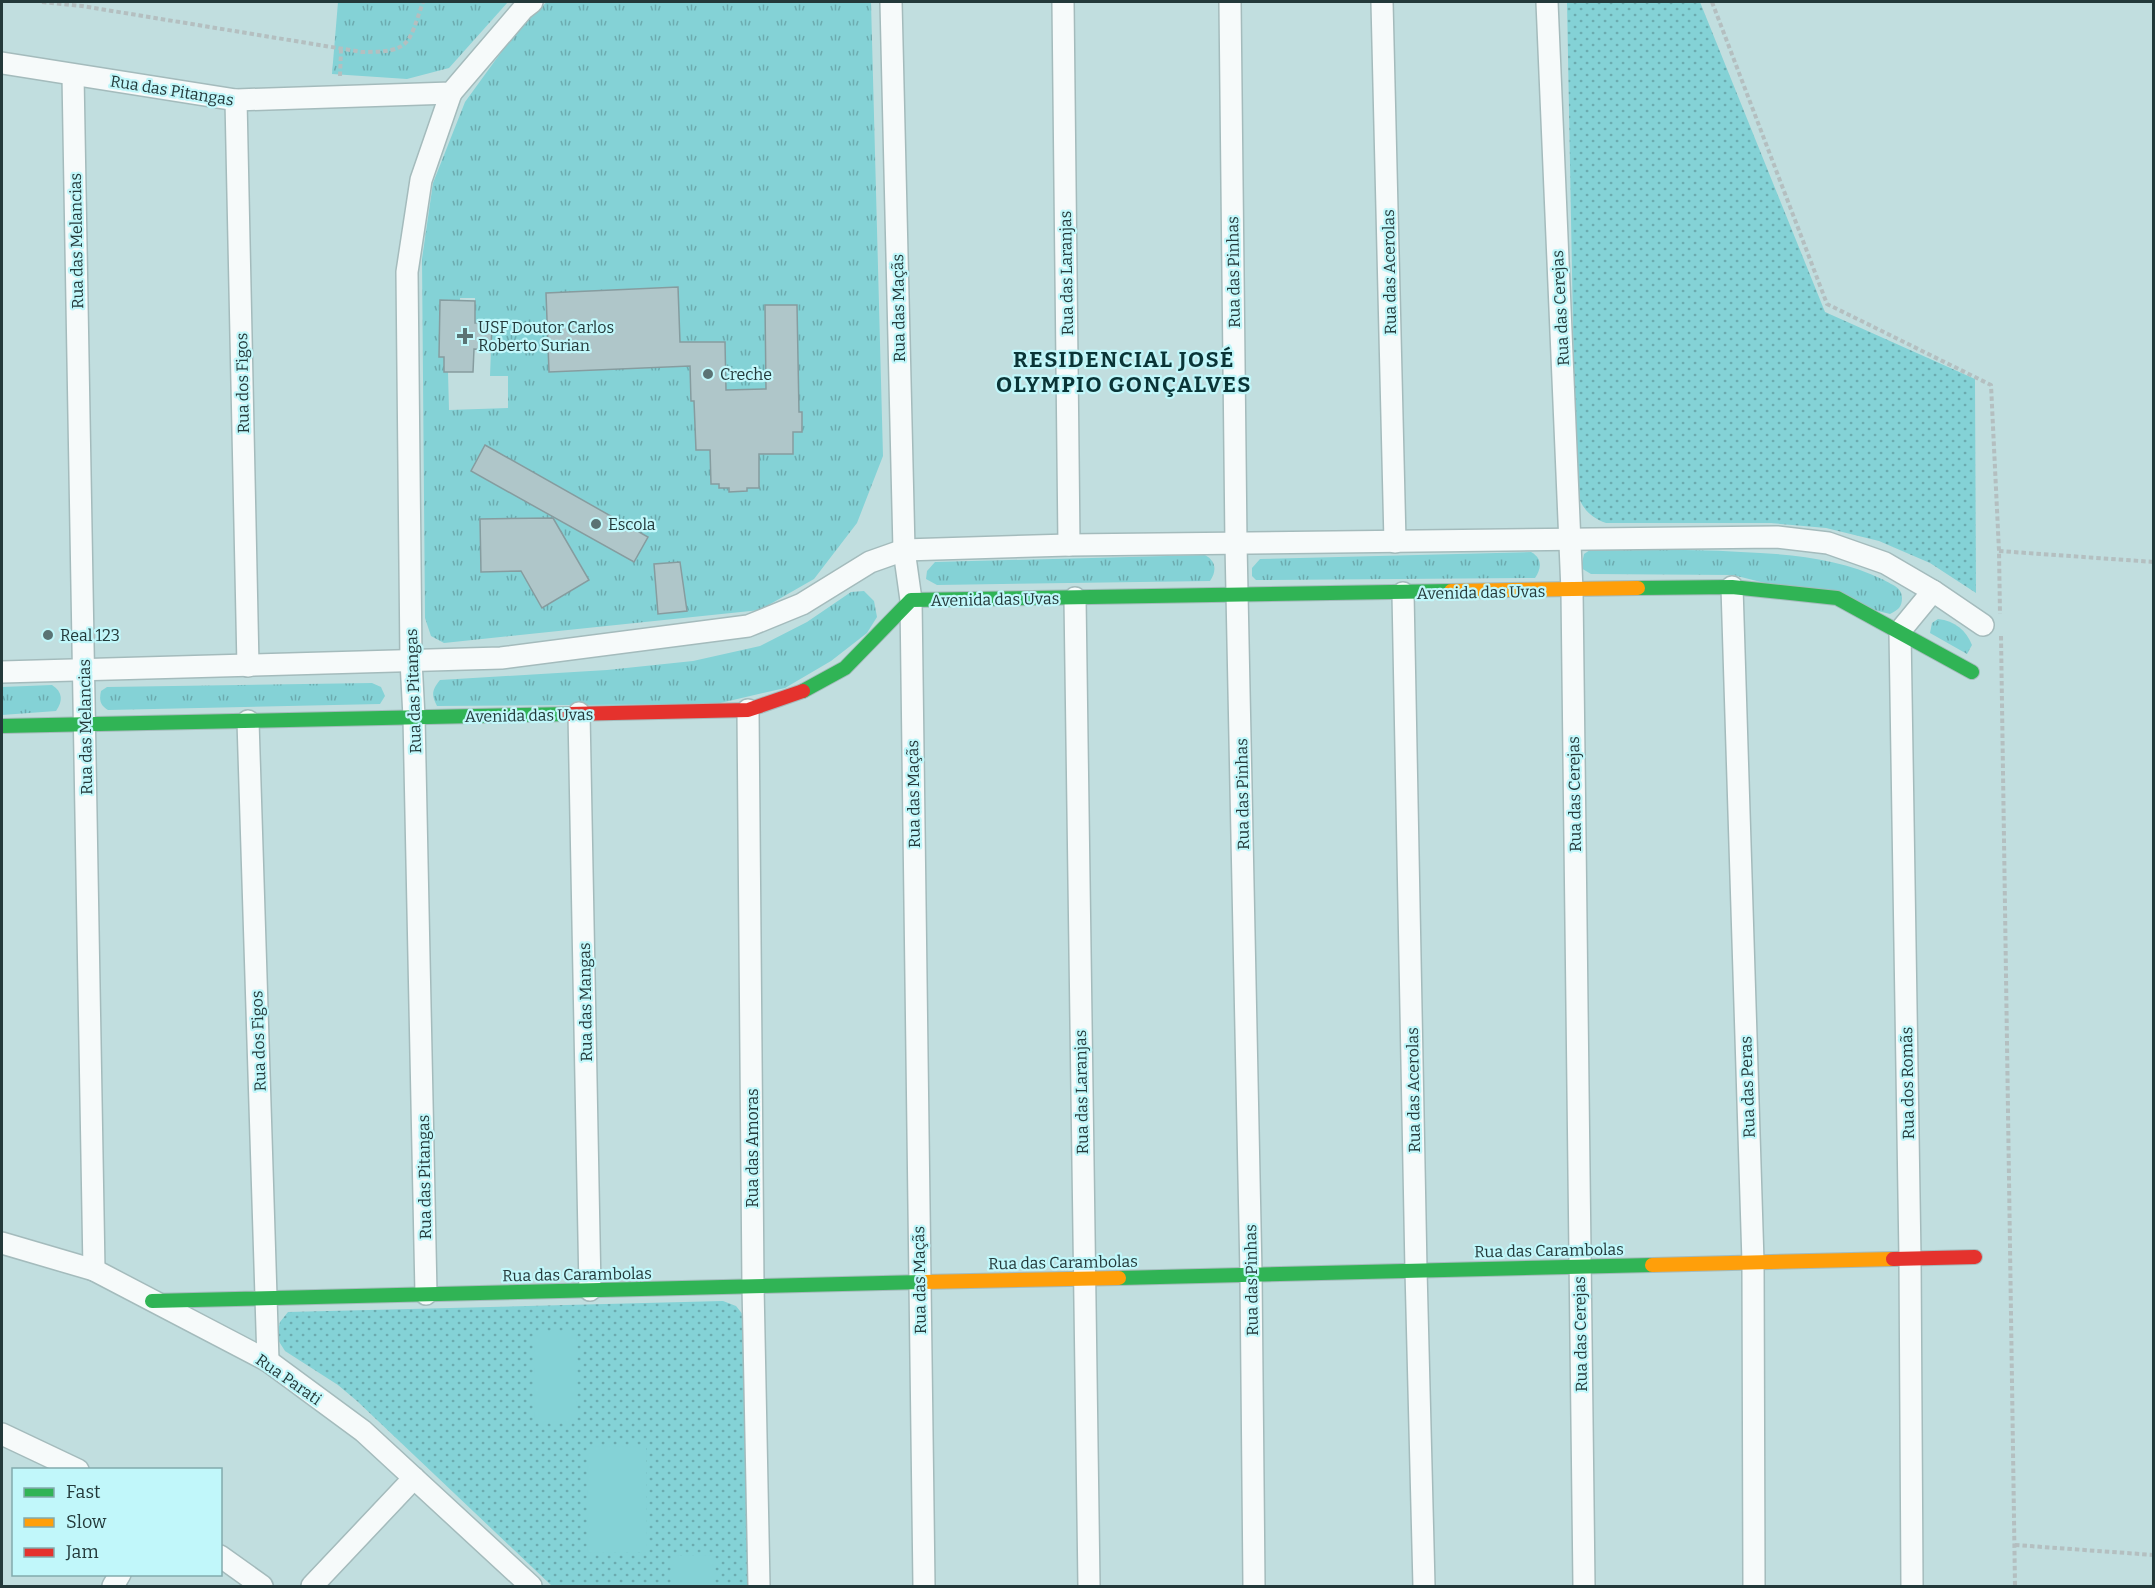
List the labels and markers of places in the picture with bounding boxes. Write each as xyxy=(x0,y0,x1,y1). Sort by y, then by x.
place label: USF Doutor Carlos Roberto Surian xyxy=(478,318,614,355)
marker: USF Doutor Carlos Roberto Surian xyxy=(456,327,474,345)
place label: Creche xyxy=(720,365,772,384)
marker: Creche xyxy=(701,367,715,381)
place label: Escola xyxy=(608,515,656,534)
marker: Escola xyxy=(589,517,603,531)
place label: Real 123 xyxy=(60,626,120,645)
marker: Real 123 xyxy=(41,628,55,642)

